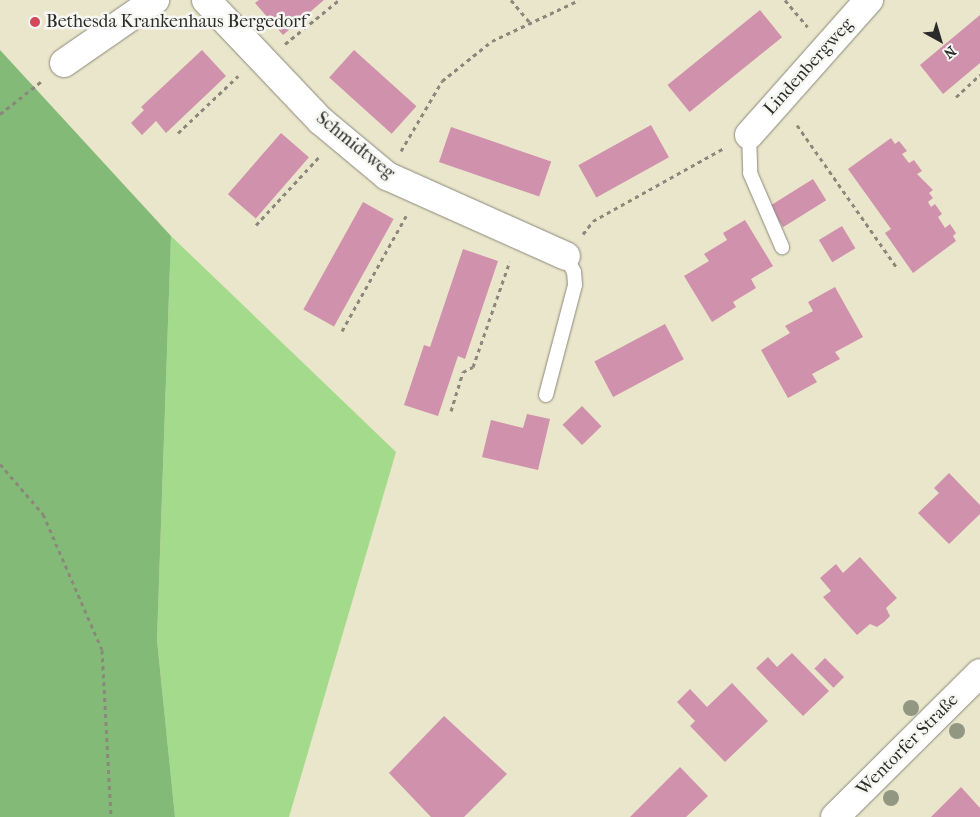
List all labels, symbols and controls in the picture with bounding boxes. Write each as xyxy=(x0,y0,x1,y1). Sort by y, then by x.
place label: Bethesda Krankenhaus Bergedorf xyxy=(46,11,307,33)
street label: Lindenbergweg xyxy=(760,14,858,120)
marker: Bethesda Krankenhaus Bergedorf xyxy=(28,15,42,29)
north arrow xyxy=(915,15,965,65)
text: N xyxy=(940,42,959,62)
street label: Schmidtweg xyxy=(311,108,399,184)
street label: Wentorfer Straße xyxy=(853,690,963,800)

